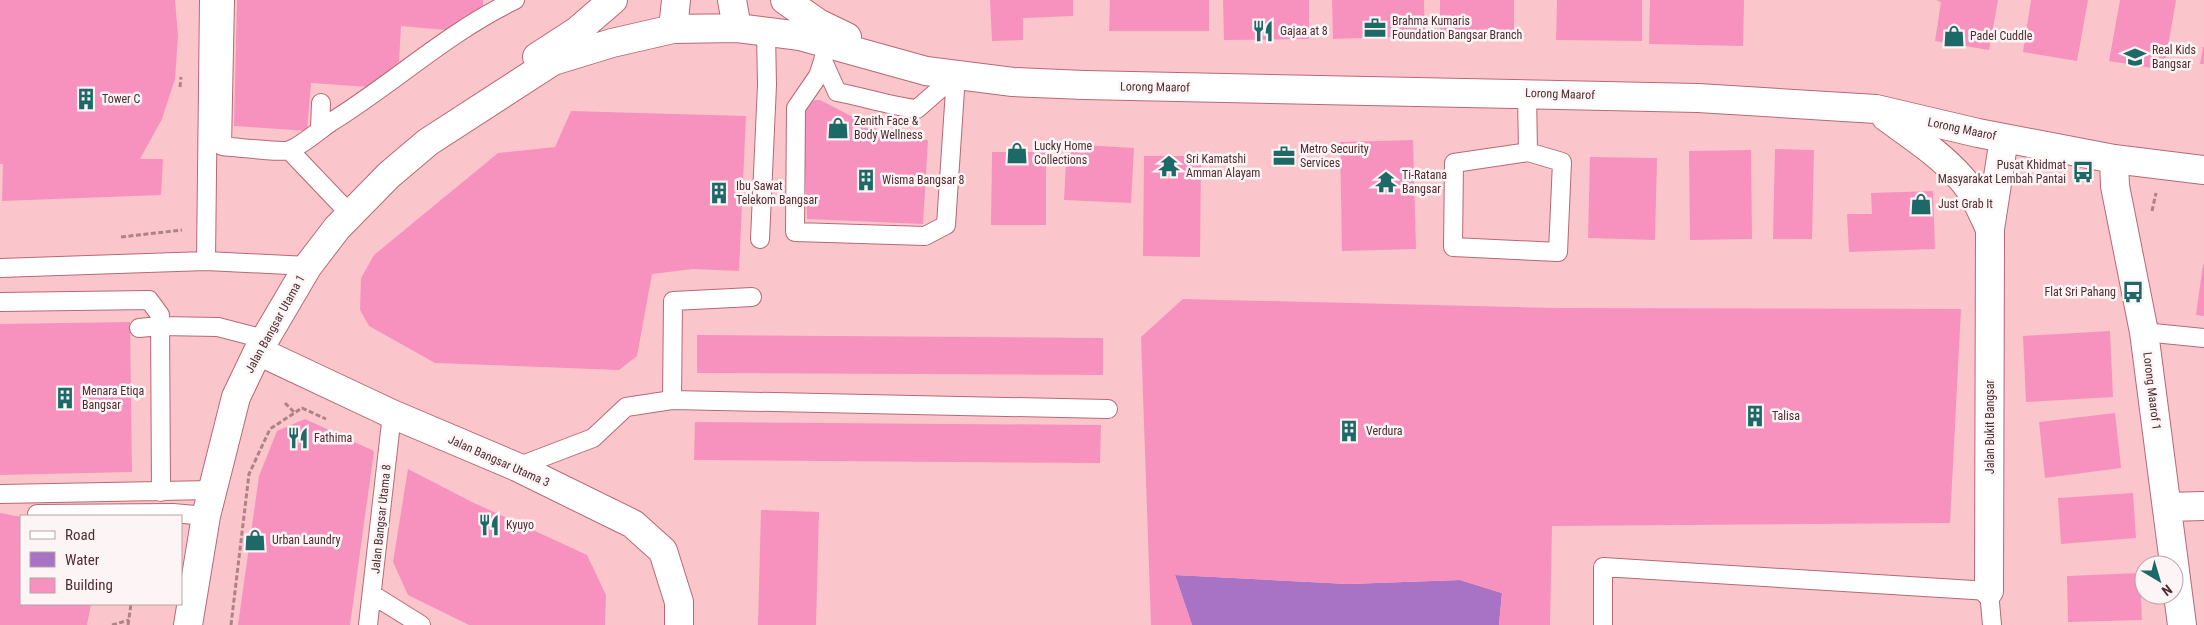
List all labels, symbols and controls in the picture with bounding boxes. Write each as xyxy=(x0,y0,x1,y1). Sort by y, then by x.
place label: Brahma Kumaris Foundation Bangsar Branch xyxy=(1392,14,1523,42)
office icon: Brahma Kumaris Foundation Bangsar Branch xyxy=(1362,15,1388,41)
restaurant icon: Gajaa at 8 xyxy=(1250,18,1276,44)
shop icon: Padel Cuddle xyxy=(1941,23,1967,49)
place label: Gajaa at 8 xyxy=(1280,24,1328,38)
place label: Padel Cuddle xyxy=(1970,29,2033,43)
place label: Real Kids Bangsar xyxy=(2152,43,2196,71)
school or university icon: Real Kids Bangsar xyxy=(2122,44,2148,70)
street label: Lorong Maarof xyxy=(1120,79,1190,95)
building icon: Tower C xyxy=(73,86,99,112)
street label: Lorong Maarof xyxy=(1525,86,1595,102)
place label: Tower C xyxy=(102,92,141,106)
place label: Zenith Face & Body Wellness xyxy=(854,114,923,142)
shop icon: Zenith Face & Body Wellness xyxy=(825,115,851,141)
street label: Lorong Maarof xyxy=(1926,115,1998,143)
place label: Lucky Home Collections xyxy=(1034,139,1092,167)
shop icon: Lucky Home Collections xyxy=(1004,140,1030,166)
place label: Metro Security Services xyxy=(1300,142,1369,170)
office icon: Metro Security Services xyxy=(1271,143,1297,169)
place label: Sri Kamatshi Amman Alayam xyxy=(1186,152,1260,180)
temple icon: Sri Kamatshi Amman Alayam xyxy=(1156,153,1182,179)
place label: Pusat Khidmat Masyarakat Lembah Pantai xyxy=(1938,158,2066,186)
bus stop icon: Pusat Khidmat Masyarakat Lembah Pantai xyxy=(2070,159,2096,185)
building icon: Wisma Bangsar 8 xyxy=(853,167,879,193)
place label: Ti-Ratana Bangsar xyxy=(1402,168,1447,196)
temple icon: Ti-Ratana Bangsar xyxy=(1373,169,1399,195)
place label: Wisma Bangsar 8 xyxy=(882,173,965,187)
place label: Ibu Sawat Telekom Bangsar xyxy=(736,179,818,207)
building icon: Ibu Sawat Telekom Bangsar xyxy=(706,180,732,206)
shop icon: Just Grab It xyxy=(1908,191,1934,217)
place label: Just Grab It xyxy=(1938,197,1993,211)
street label: Jalan Bangsar Utama 1 xyxy=(242,273,308,375)
bus stop icon: Flat Sri Pahang xyxy=(2120,279,2146,305)
place label: Flat Sri Pahang xyxy=(2044,285,2116,299)
street label: Lorong Maarof 1 xyxy=(2140,351,2164,431)
street label: Jalan Bukit Bangsar xyxy=(1983,379,1997,474)
place label: Menara Etiqa Bangsar xyxy=(82,384,144,412)
building icon: Menara Etiqa Bangsar xyxy=(52,385,78,411)
building icon: Talisa xyxy=(1742,403,1768,429)
place label: Talisa xyxy=(1772,409,1800,423)
building icon: Verdura xyxy=(1336,418,1362,444)
place label: Verdura xyxy=(1366,424,1403,438)
restaurant icon: Fathima xyxy=(285,425,311,451)
place label: Fathima xyxy=(314,431,352,445)
street label: Jalan Bangsar Utama 3 xyxy=(446,432,552,490)
street label: Jalan Bangsar Utama 8 xyxy=(368,464,394,574)
restaurant icon: Kyuyo xyxy=(476,512,502,538)
legend xyxy=(20,515,182,605)
place label: Kyuyo xyxy=(506,518,534,532)
text: Road xyxy=(65,526,95,544)
shop icon: Urban Laundry xyxy=(242,527,268,553)
place label: Urban Laundry xyxy=(272,533,340,547)
text: Water xyxy=(65,551,100,569)
north arrow xyxy=(2134,555,2184,605)
text: Building xyxy=(65,576,113,594)
text: N xyxy=(2159,581,2175,599)

